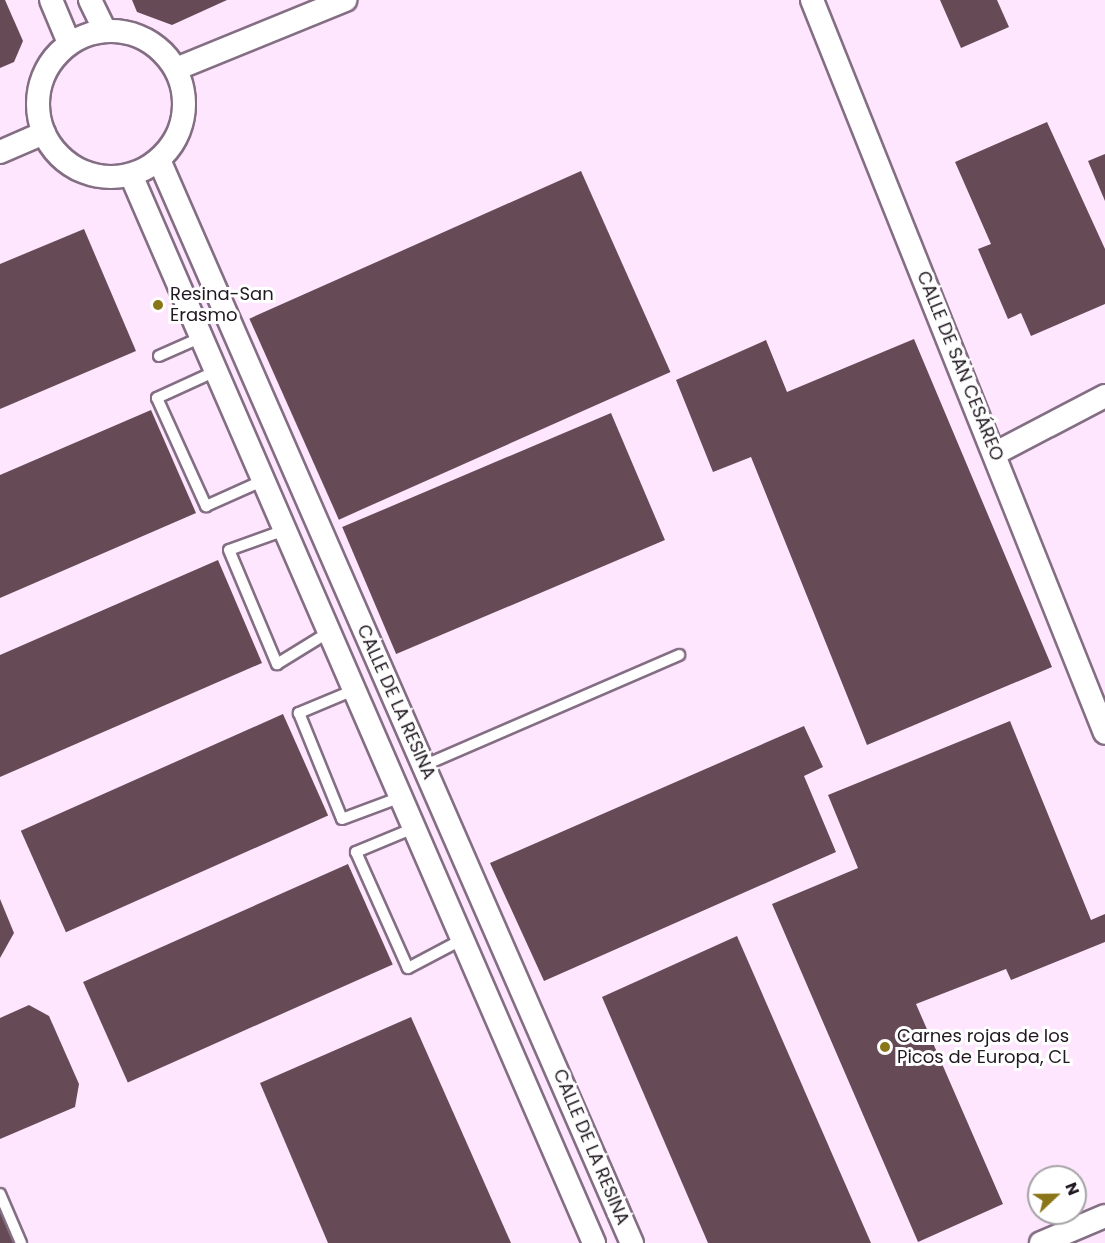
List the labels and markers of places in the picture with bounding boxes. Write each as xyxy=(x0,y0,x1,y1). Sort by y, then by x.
place label: Resina-San Erasmo xyxy=(170,284,274,326)
marker: Resina-San Erasmo xyxy=(151,298,165,312)
place label: Carnes rojas de los Picos de Europa, CL xyxy=(897,1026,1070,1068)
marker: Carnes rojas de los Picos de Europa, CL xyxy=(878,1040,892,1054)

